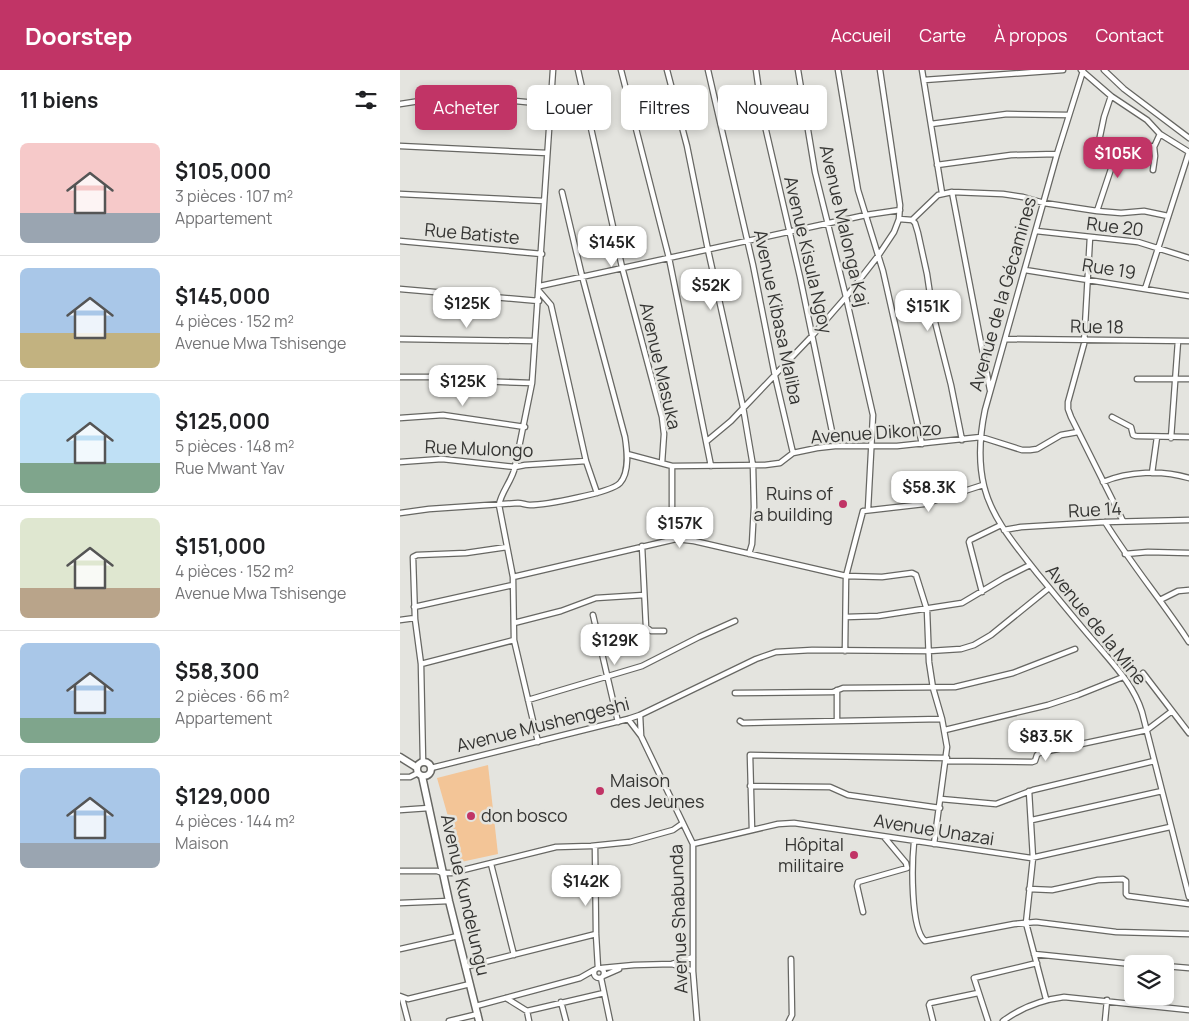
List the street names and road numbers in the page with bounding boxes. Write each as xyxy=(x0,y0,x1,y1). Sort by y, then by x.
street label: Avenue Malonga Kaj xyxy=(815,143,875,309)
street label: Avenue Kisula Ngoy xyxy=(779,174,839,336)
street label: Avenue de la Gécamines xyxy=(963,194,1041,394)
street label: Rue 20 xyxy=(1085,211,1145,241)
street label: Rue Batiste xyxy=(424,217,521,249)
street label: Avenue Kibasa Maliba xyxy=(749,227,809,406)
street label: Rue 19 xyxy=(1080,252,1138,284)
street label: Avenue Masuka xyxy=(635,300,687,432)
street label: Rue 18 xyxy=(1070,314,1124,338)
street label: Avenue Dikonzo xyxy=(810,415,942,449)
street label: Rue Mulongo xyxy=(424,434,534,462)
street label: Rue 14 xyxy=(1067,496,1122,522)
street label: Avenue de la Mine xyxy=(1041,559,1153,690)
street label: Avenue Mushengeshi xyxy=(454,691,632,757)
street label: Avenue Unazai xyxy=(872,808,996,850)
street label: Avenue Kundelungu xyxy=(436,812,496,978)
street label: Avenue Shabunda xyxy=(663,844,693,994)

